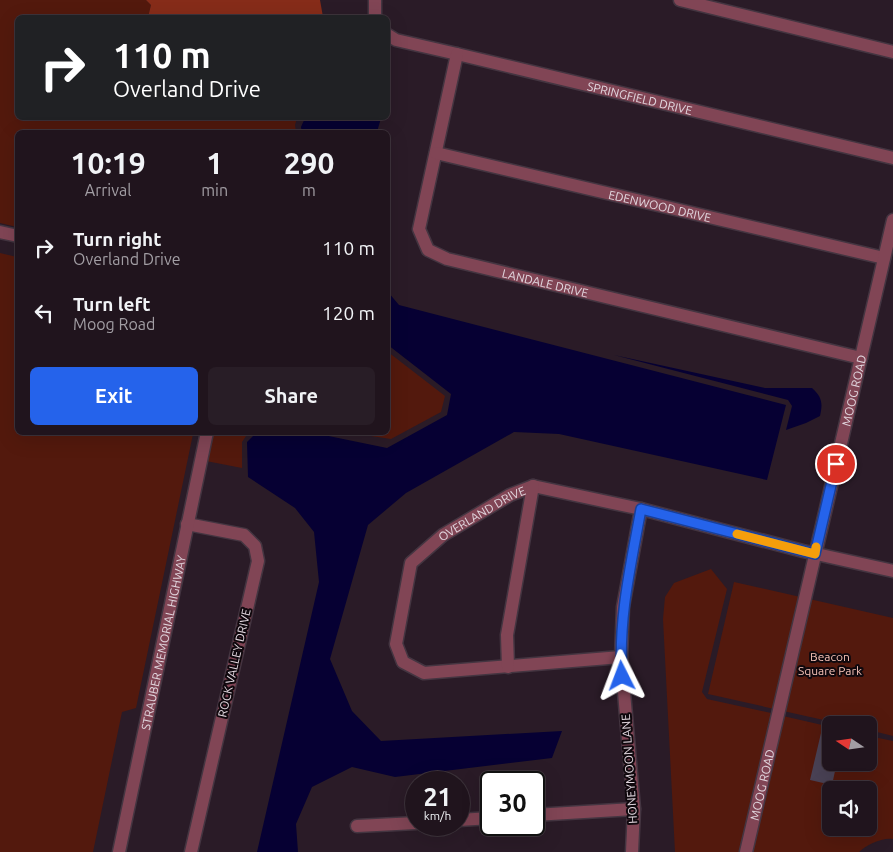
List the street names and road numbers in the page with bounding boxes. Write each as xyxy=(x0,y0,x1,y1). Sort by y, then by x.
street label: SPRINGFIELD DRIVE xyxy=(586,79,694,116)
street label: EDENWOOD DRIVE xyxy=(607,187,713,224)
street label: LANDALE DRIVE xyxy=(501,266,590,299)
street label: MOOG ROAD xyxy=(839,353,868,427)
street label: OVERLAND DRIVE xyxy=(435,483,527,543)
street label: STRAUBER MEMORIAL HIGHWAY xyxy=(138,554,188,731)
street label: ROCK VALLEY DRIVE xyxy=(215,607,253,719)
street label: HONEYMOON LANE xyxy=(619,713,639,824)
street label: MOOG ROAD xyxy=(747,748,776,822)

